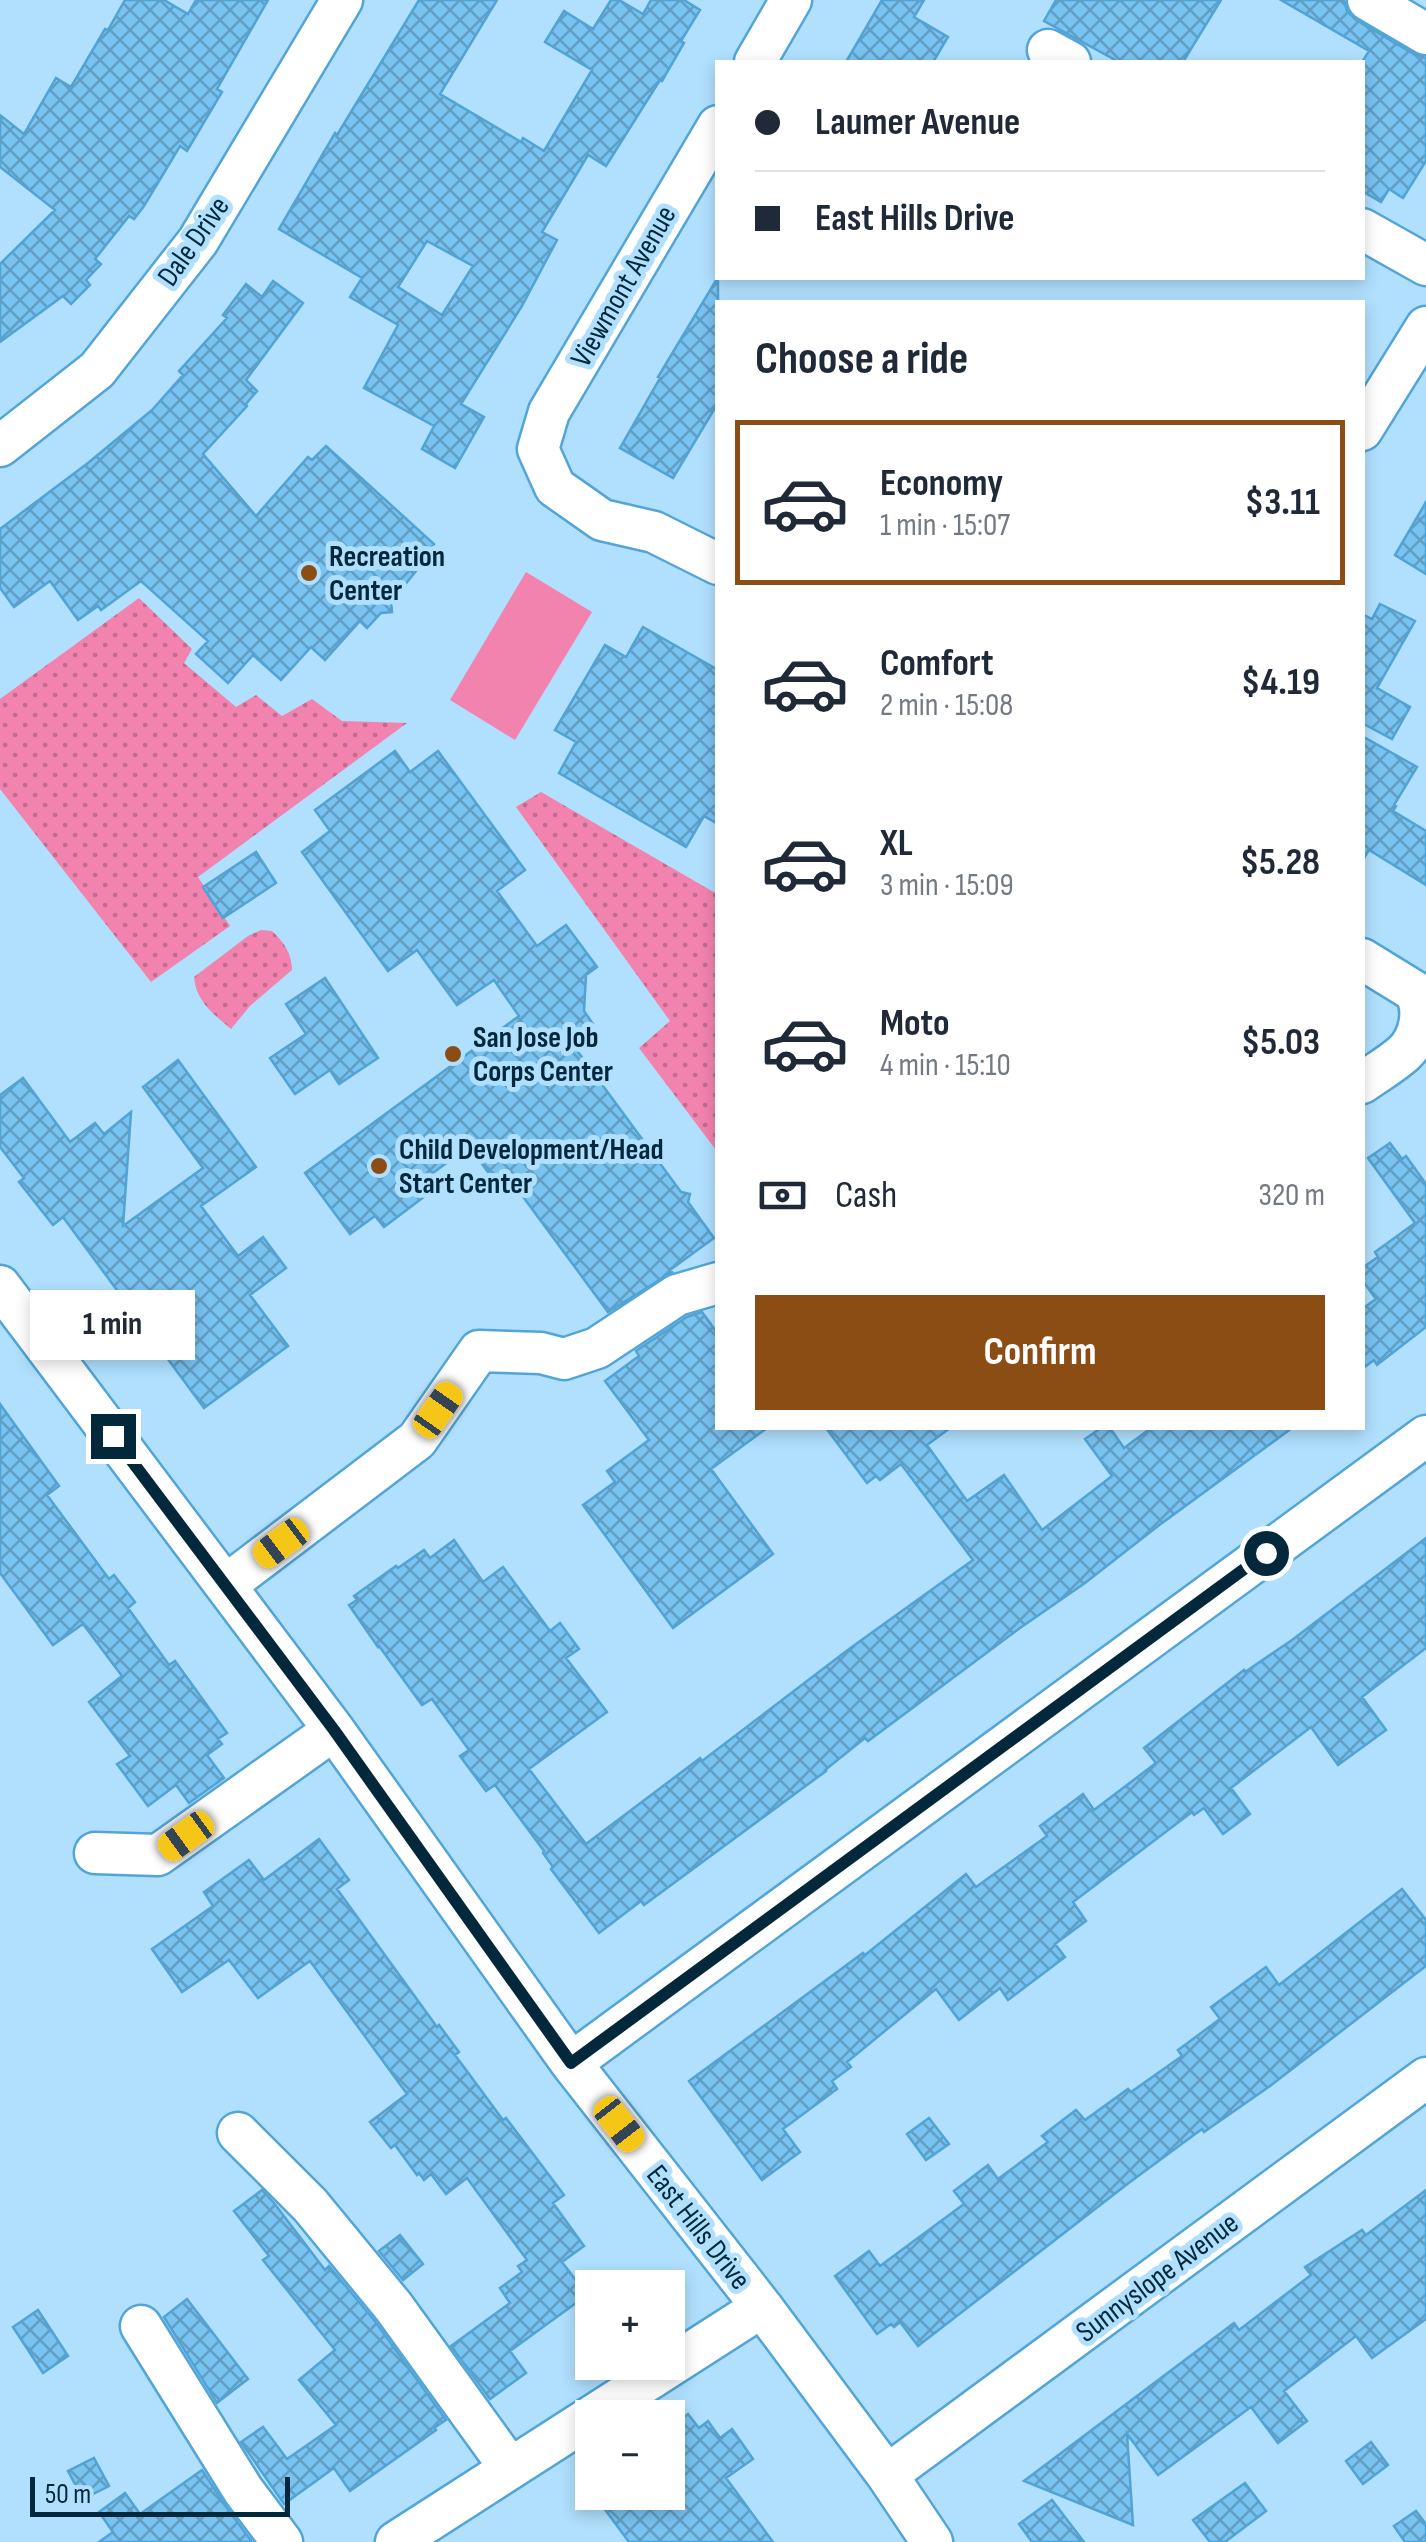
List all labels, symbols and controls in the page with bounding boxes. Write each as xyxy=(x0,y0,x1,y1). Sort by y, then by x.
text: Laumer Avenue xyxy=(815,100,1020,145)
street label: Dale Drive xyxy=(150,190,237,293)
text: East Hills Drive xyxy=(815,196,1015,241)
street label: Viewmont Avenue xyxy=(563,200,684,373)
text: Choose a ride xyxy=(755,332,968,387)
icon: car xyxy=(760,458,850,548)
text: Economy xyxy=(880,461,1003,506)
text: $3.11 xyxy=(1245,480,1320,525)
text: 1 min · 15:07 xyxy=(880,506,1010,545)
place label: Recreation Center xyxy=(329,539,445,609)
marker: Recreation Center xyxy=(298,562,320,584)
icon: car xyxy=(760,638,850,728)
text: Comfort xyxy=(880,641,994,686)
text: $4.19 xyxy=(1241,660,1320,705)
text: 2 min · 15:08 xyxy=(880,686,1013,725)
icon: car xyxy=(760,818,850,908)
text: XL xyxy=(880,821,913,866)
text: $5.28 xyxy=(1240,840,1320,885)
text: 3 min · 15:09 xyxy=(880,866,1014,905)
icon: car xyxy=(760,998,850,1088)
text: Moto xyxy=(880,1001,950,1046)
place label: San Jose Job Corps Center xyxy=(473,1020,613,1090)
text: $5.03 xyxy=(1241,1020,1320,1065)
marker: San Jose Job Corps Center xyxy=(442,1043,464,1065)
text: 4 min · 15:10 xyxy=(880,1046,1011,1085)
place label: Child Development/Head Start Center xyxy=(399,1132,664,1202)
marker: Child Development/Head Start Center xyxy=(368,1155,390,1177)
icon: cash xyxy=(755,1168,810,1223)
text: Cash xyxy=(835,1173,897,1218)
text: 320 m xyxy=(1258,1176,1325,1215)
callout: 1 min xyxy=(31,1291,196,1361)
button: Confirm xyxy=(755,1295,1325,1410)
text: 1 min xyxy=(83,1305,142,1344)
car xyxy=(409,1377,467,1443)
route end xyxy=(91,1414,136,1459)
car xyxy=(248,1513,314,1573)
route start xyxy=(1244,1531,1289,1576)
car xyxy=(153,1806,219,1866)
car xyxy=(589,2091,649,2157)
street label: East Hills Drive xyxy=(638,2158,758,2297)
street label: Sunnyslope Avenue xyxy=(1069,2205,1246,2351)
map controls xyxy=(575,2270,685,2510)
button: + xyxy=(575,2270,685,2380)
button: − xyxy=(575,2400,685,2510)
scale bar xyxy=(30,2472,290,2516)
text: 50 m xyxy=(45,2478,91,2511)

